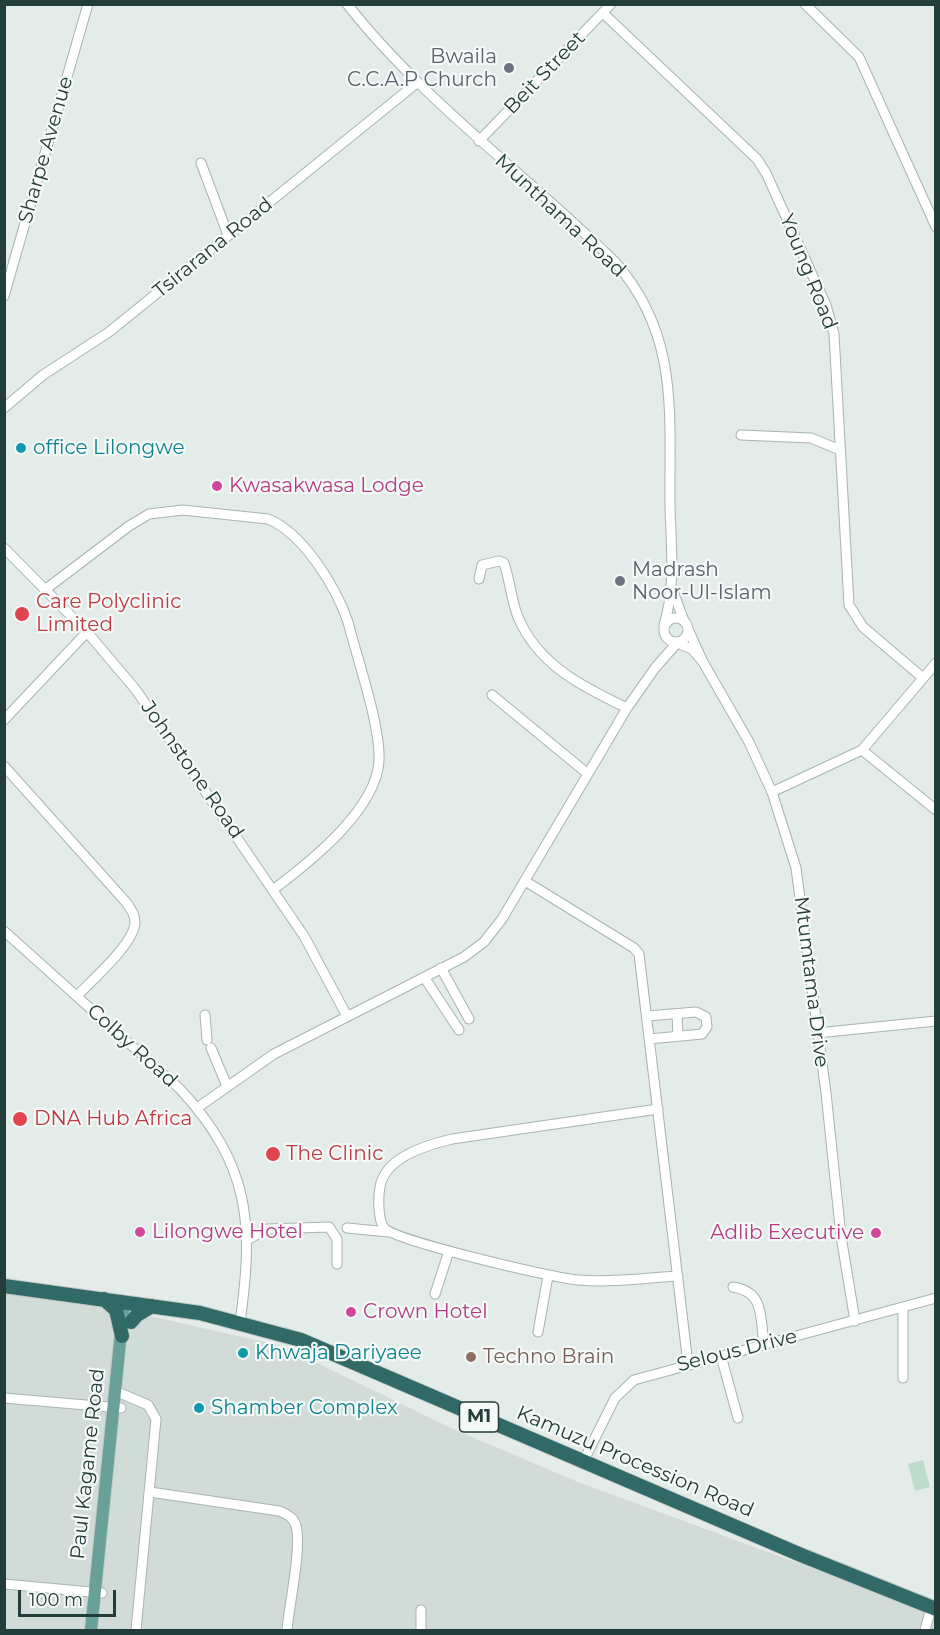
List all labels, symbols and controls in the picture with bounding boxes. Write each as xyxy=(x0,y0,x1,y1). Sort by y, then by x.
street label: Beit Street xyxy=(499,26,591,120)
place label: Bwaila C.C.A.P Church xyxy=(347,45,497,92)
marker: Bwaila C.C.A.P Church xyxy=(502,61,516,75)
street label: Sharpe Avenue xyxy=(14,74,78,226)
street label: Munthama Road xyxy=(490,149,630,283)
street label: Tsirarana Road xyxy=(148,193,278,303)
street label: Young Road xyxy=(774,211,842,333)
place label: office Lilongwe xyxy=(33,436,185,460)
marker: office Lilongwe xyxy=(14,441,28,455)
place label: Kwasakwasa Lodge xyxy=(229,474,424,498)
marker: Kwasakwasa Lodge xyxy=(210,479,224,493)
place label: Madrash Noor-Ul-Islam xyxy=(632,558,772,605)
marker: Madrash Noor-Ul-Islam xyxy=(613,574,627,588)
place label: Care Polyclinic Limited xyxy=(36,590,181,637)
marker: Care Polyclinic Limited xyxy=(13,605,31,623)
street label: Johnstone Road xyxy=(135,696,249,844)
street label: Mtumtama Drive xyxy=(789,895,833,1069)
street label: Colby Road xyxy=(82,999,182,1093)
place label: DNA Hub Africa xyxy=(34,1107,192,1131)
marker: DNA Hub Africa xyxy=(11,1110,29,1128)
place label: The Clinic xyxy=(286,1142,383,1166)
marker: The Clinic xyxy=(264,1145,282,1163)
place label: Lilongwe Hotel xyxy=(152,1220,303,1244)
place label: Adlib Executive xyxy=(710,1221,864,1245)
marker: Lilongwe Hotel xyxy=(133,1225,147,1239)
marker: Adlib Executive xyxy=(869,1226,883,1240)
place label: Crown Hotel xyxy=(363,1300,488,1324)
marker: Crown Hotel xyxy=(344,1305,358,1319)
street label: Selous Drive xyxy=(674,1324,800,1378)
place label: Khwaja Dariyaee xyxy=(255,1341,422,1365)
place label: Techno Brain xyxy=(483,1345,614,1369)
marker: Khwaja Dariyaee xyxy=(236,1346,250,1360)
marker: Techno Brain xyxy=(464,1350,478,1364)
street label: Paul Kagame Road xyxy=(66,1367,110,1561)
place label: Shamber Complex xyxy=(211,1396,398,1420)
marker: Shamber Complex xyxy=(192,1401,206,1415)
street label: Kamuzu Procession Road xyxy=(513,1401,757,1523)
road number: M1 xyxy=(460,1402,498,1432)
scale bar xyxy=(21,1578,118,1616)
text: 100 m xyxy=(29,1589,83,1611)

